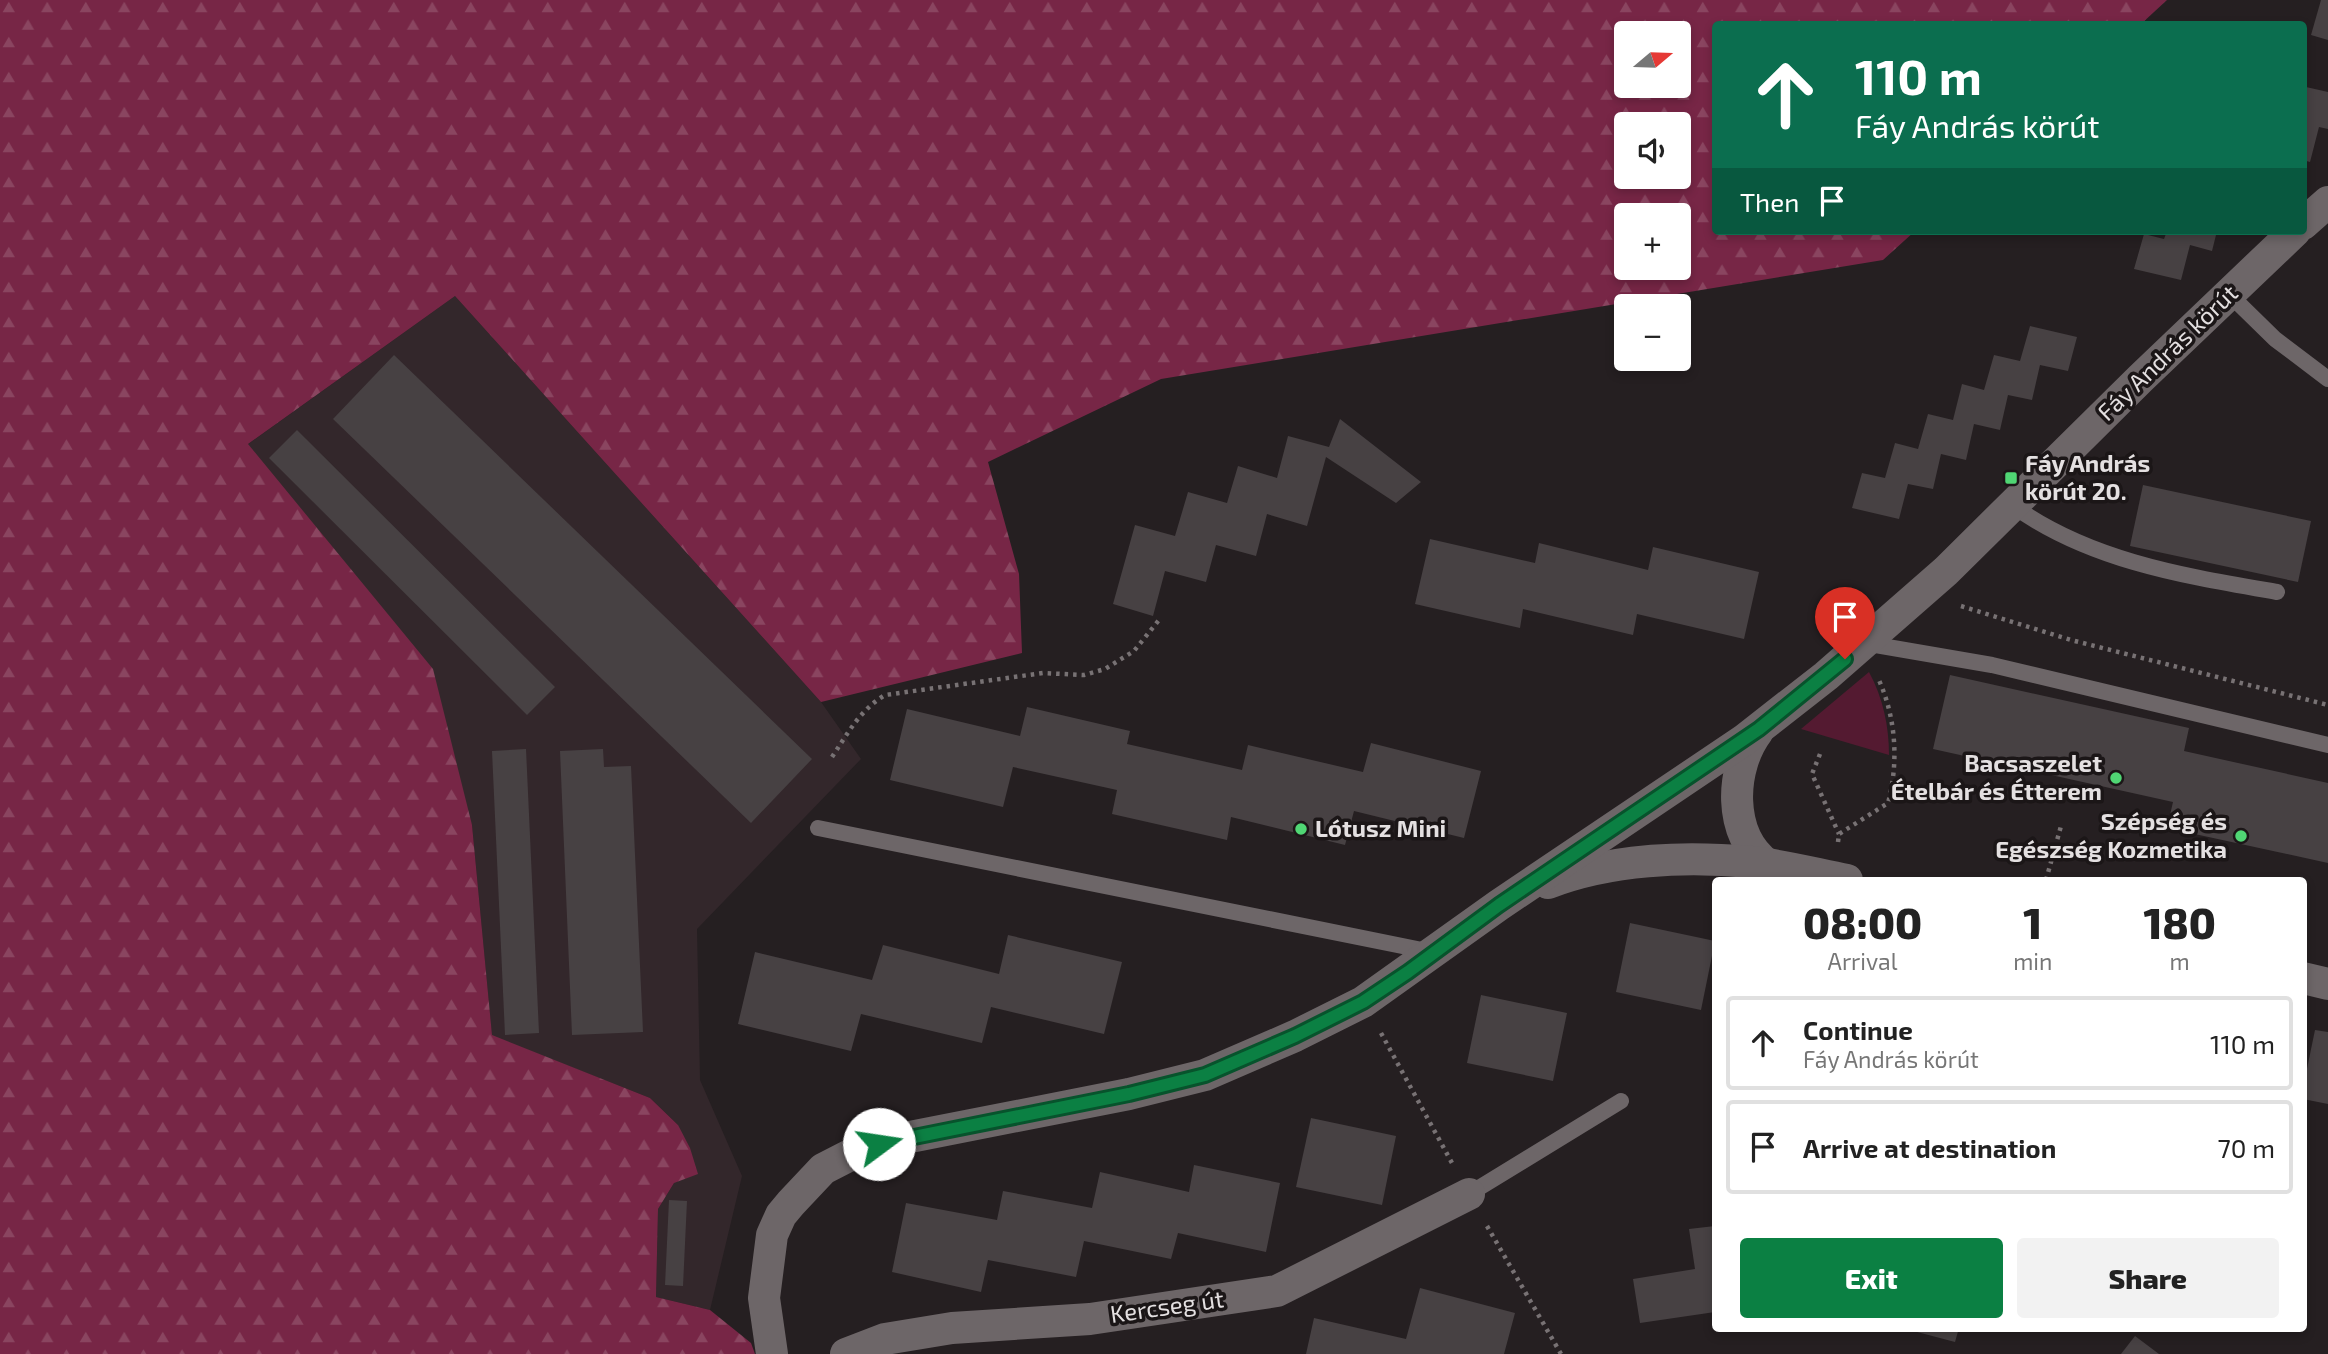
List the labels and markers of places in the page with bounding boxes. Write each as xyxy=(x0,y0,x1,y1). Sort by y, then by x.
place label: Fáy András körút 20. xyxy=(2025,448,2150,505)
marker: Fáy András körút 20. xyxy=(2003,470,2019,486)
pin xyxy=(1815,587,1875,659)
place label: Bacsaszelet Ételbár és Étterem xyxy=(1891,748,2102,805)
marker: Bacsaszelet Ételbár és Étterem xyxy=(2108,770,2124,786)
place label: Szépség és Egészség Kozmetika xyxy=(1995,806,2227,863)
place label: Lótusz Mini xyxy=(1315,813,1446,842)
marker: Lótusz Mini xyxy=(1293,821,1309,837)
marker: Szépség és Egészség Kozmetika xyxy=(2233,828,2249,844)

